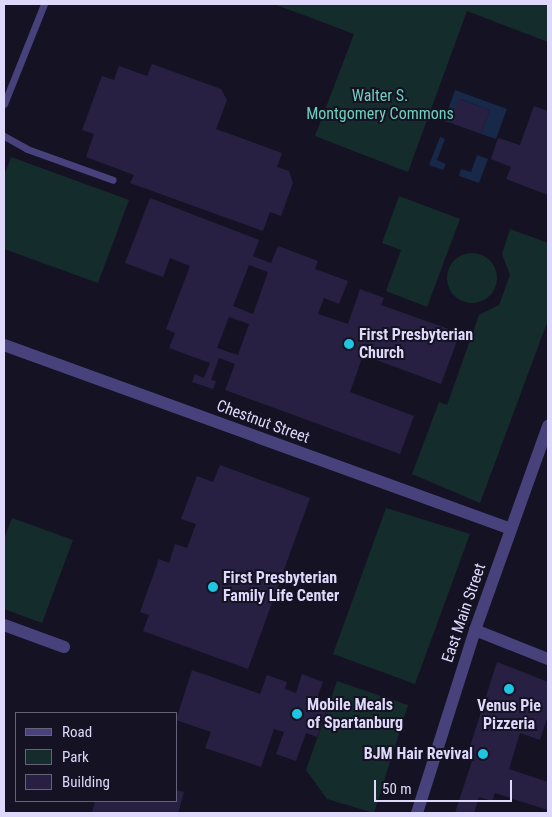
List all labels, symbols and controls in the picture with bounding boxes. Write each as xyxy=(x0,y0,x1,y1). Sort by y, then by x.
park label: Walter S. Montgomery Commons xyxy=(306,86,454,124)
place label: First Presbyterian Church xyxy=(359,325,473,363)
marker: First Presbyterian Church xyxy=(343,338,355,350)
street label: Chestnut Street xyxy=(214,396,312,448)
street label: East Main Street xyxy=(438,561,490,665)
place label: First Presbyterian Family Life Center xyxy=(223,568,339,606)
marker: First Presbyterian Family Life Center xyxy=(207,581,219,593)
marker: Venus Pie Pizzeria xyxy=(503,683,515,695)
place label: Mobile Meals of Spartanburg xyxy=(307,695,403,733)
place label: Venus Pie Pizzeria xyxy=(477,696,541,734)
marker: Mobile Meals of Spartanburg xyxy=(291,708,303,720)
legend xyxy=(15,712,178,802)
text: Road xyxy=(62,723,92,741)
place label: BJM Hair Revival xyxy=(364,744,473,764)
text: Park xyxy=(62,748,89,766)
marker: BJM Hair Revival xyxy=(477,748,489,760)
scale bar xyxy=(377,770,514,802)
text: Building xyxy=(62,773,110,791)
text: 50 m xyxy=(382,780,412,798)

